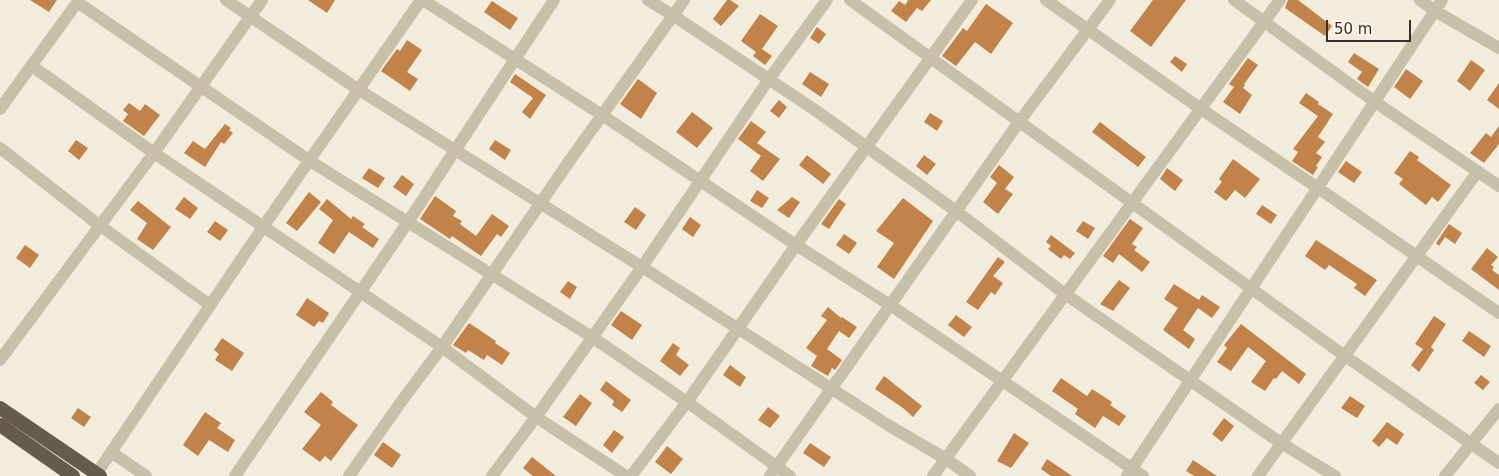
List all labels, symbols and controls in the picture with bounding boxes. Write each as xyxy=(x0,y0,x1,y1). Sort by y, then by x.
scale bar xyxy=(1329,10,1414,42)
text: 50 m xyxy=(1334,20,1372,38)

